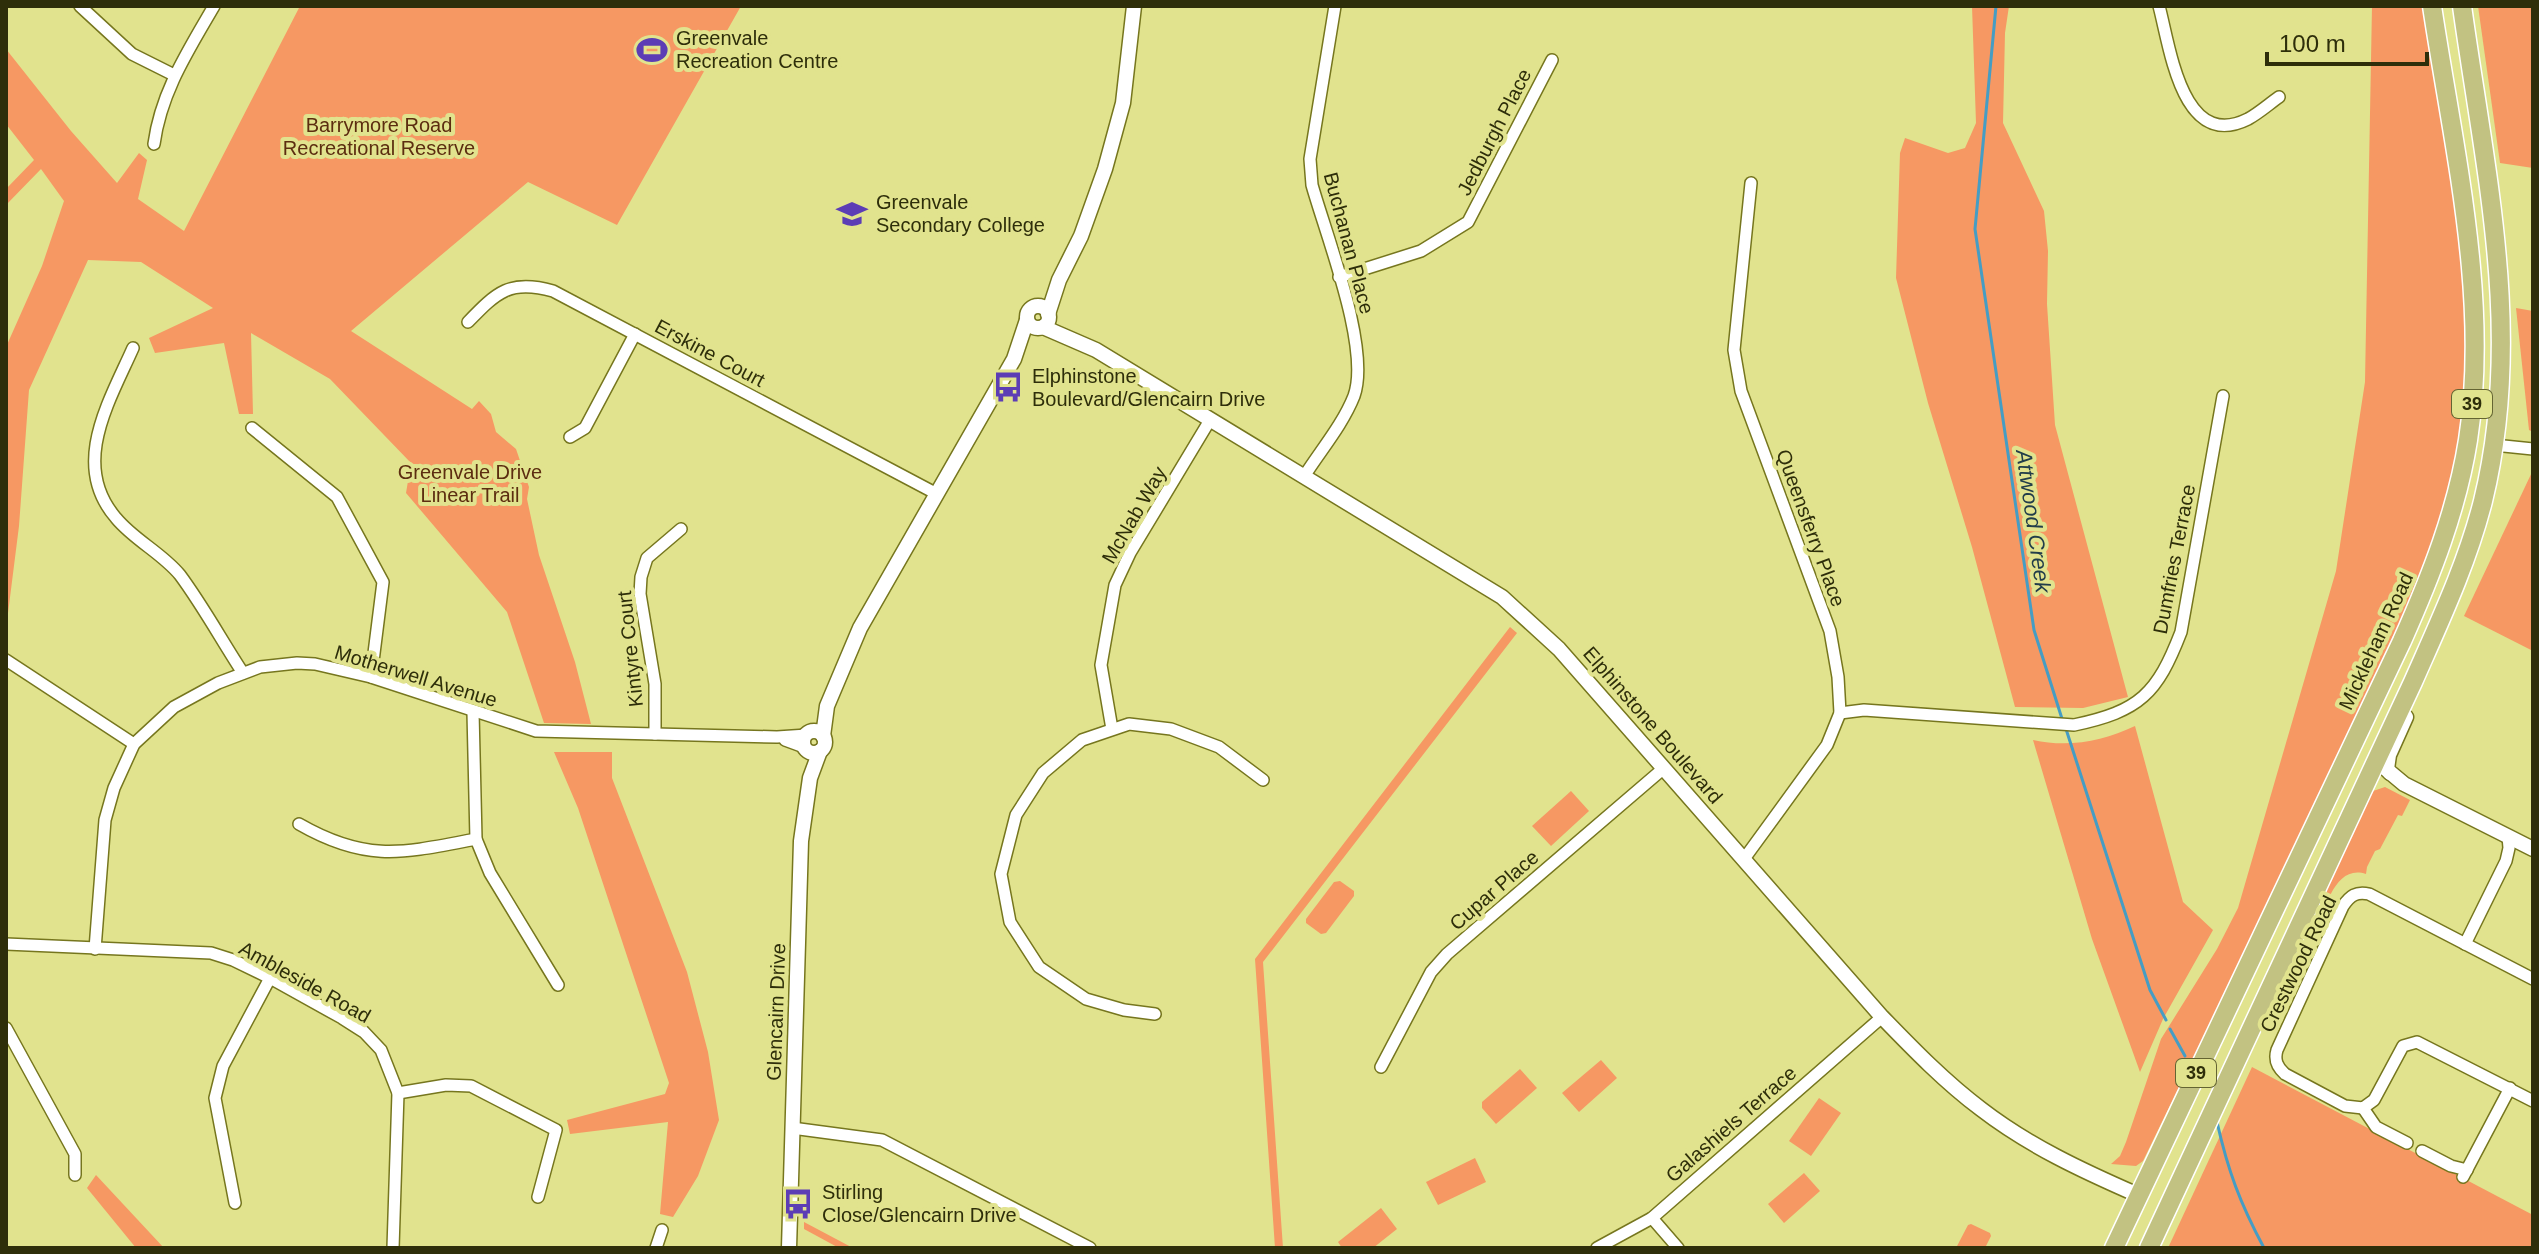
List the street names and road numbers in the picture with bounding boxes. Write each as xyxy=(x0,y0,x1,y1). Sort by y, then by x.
street label: Jedburgh Place xyxy=(1453,65,1535,199)
street label: Buchanan Place xyxy=(1320,170,1378,316)
street label: Erskine Court xyxy=(651,315,769,391)
road number: 39 xyxy=(2452,390,2492,418)
street label: Queensferry Place xyxy=(1772,446,1850,610)
street label: McNab Way xyxy=(1097,463,1171,567)
street label: Dumfries Terrace xyxy=(2149,482,2199,636)
street label: Mickleham Road xyxy=(2335,569,2417,713)
street label: Kintyre Court xyxy=(613,589,647,708)
street label: Motherwell Avenue xyxy=(332,641,500,711)
street label: Elphinstone Boulevard xyxy=(1579,642,1727,808)
street label: Cupar Place xyxy=(1445,846,1543,934)
street label: Crestwood Road xyxy=(2255,892,2341,1036)
street label: Ambleside Road xyxy=(235,937,375,1027)
street label: Glencairn Drive xyxy=(763,943,789,1081)
road number: 39 xyxy=(2176,1059,2216,1087)
street label: Galashiels Terrace xyxy=(1661,1061,1801,1187)

